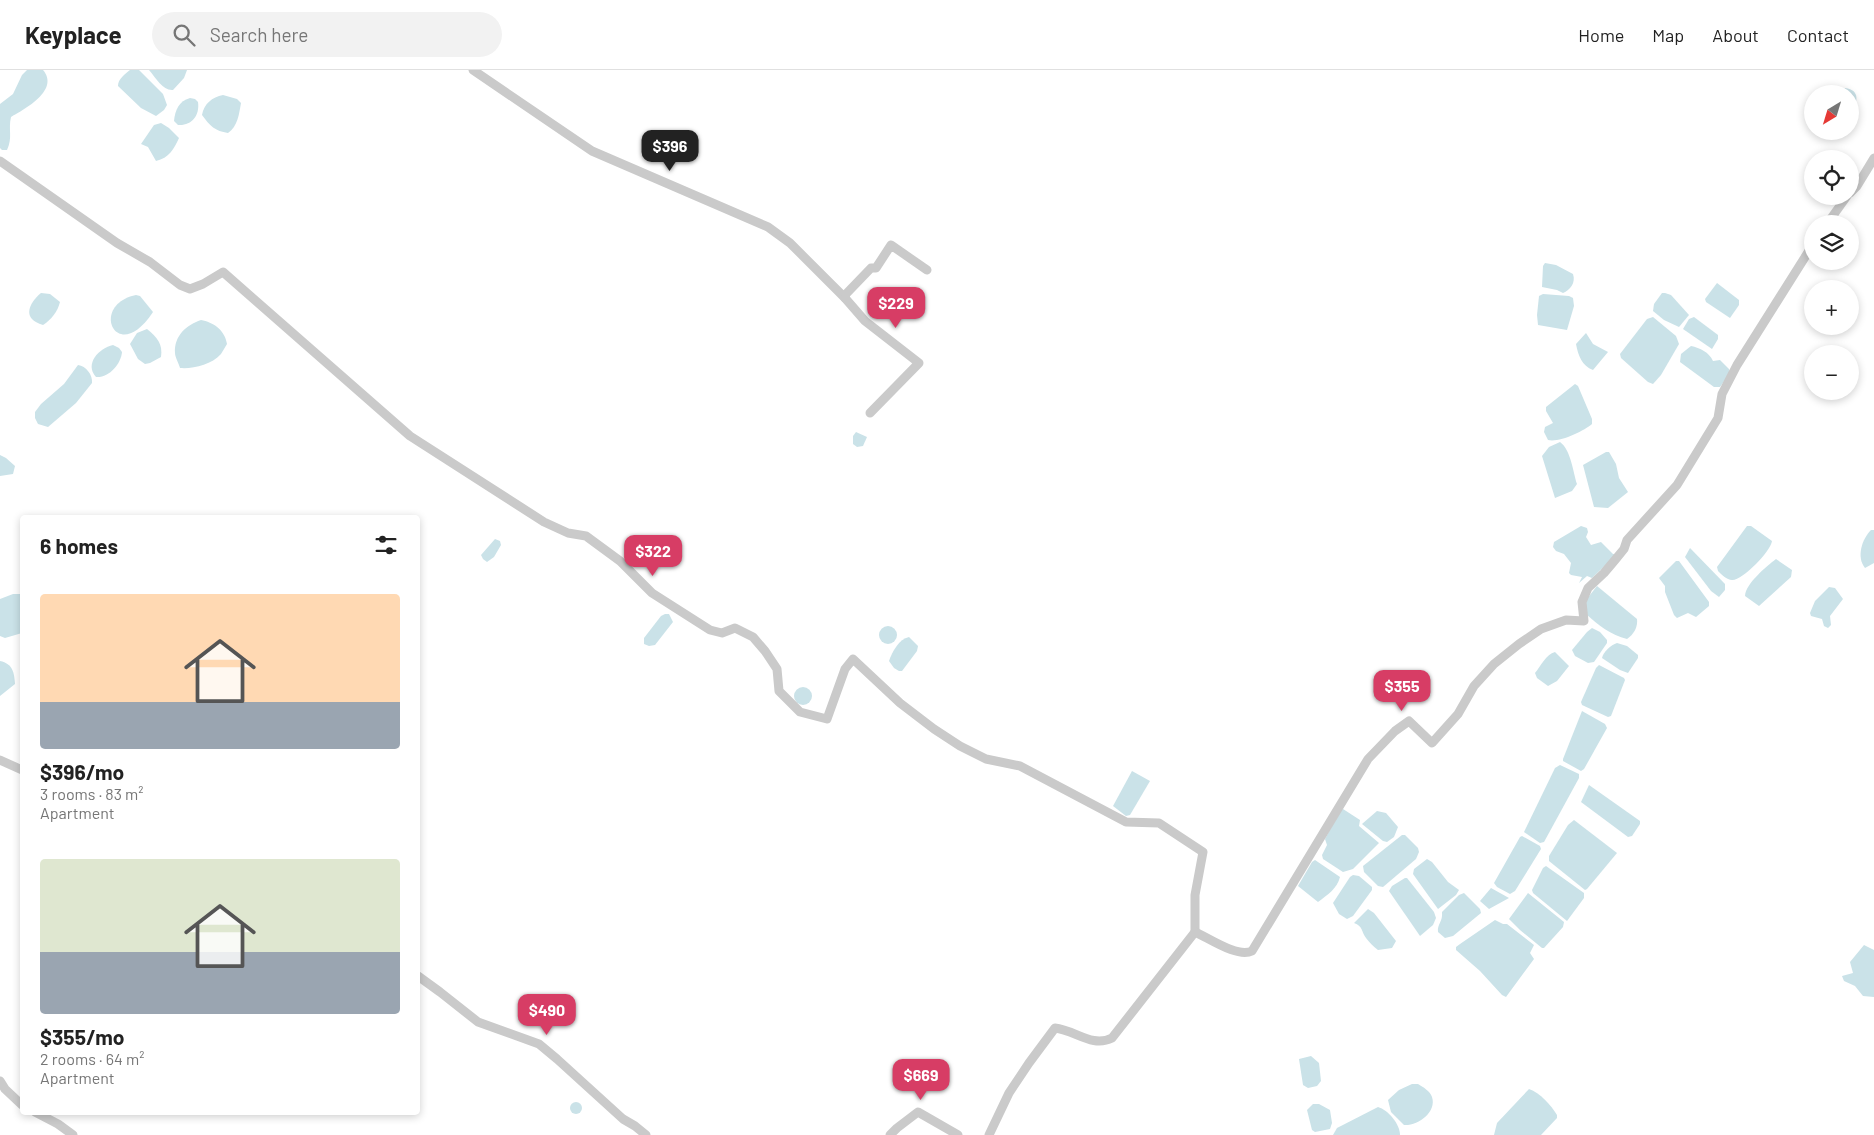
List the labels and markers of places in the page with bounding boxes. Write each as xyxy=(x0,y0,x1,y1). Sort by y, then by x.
pin: $396 xyxy=(640,129,700,172)
pin: $229 xyxy=(866,286,926,329)
pin: $322 xyxy=(623,534,683,577)
pin: $355 xyxy=(1372,670,1432,712)
pin: $490 xyxy=(517,994,577,1036)
pin: $669 xyxy=(891,1058,951,1101)

